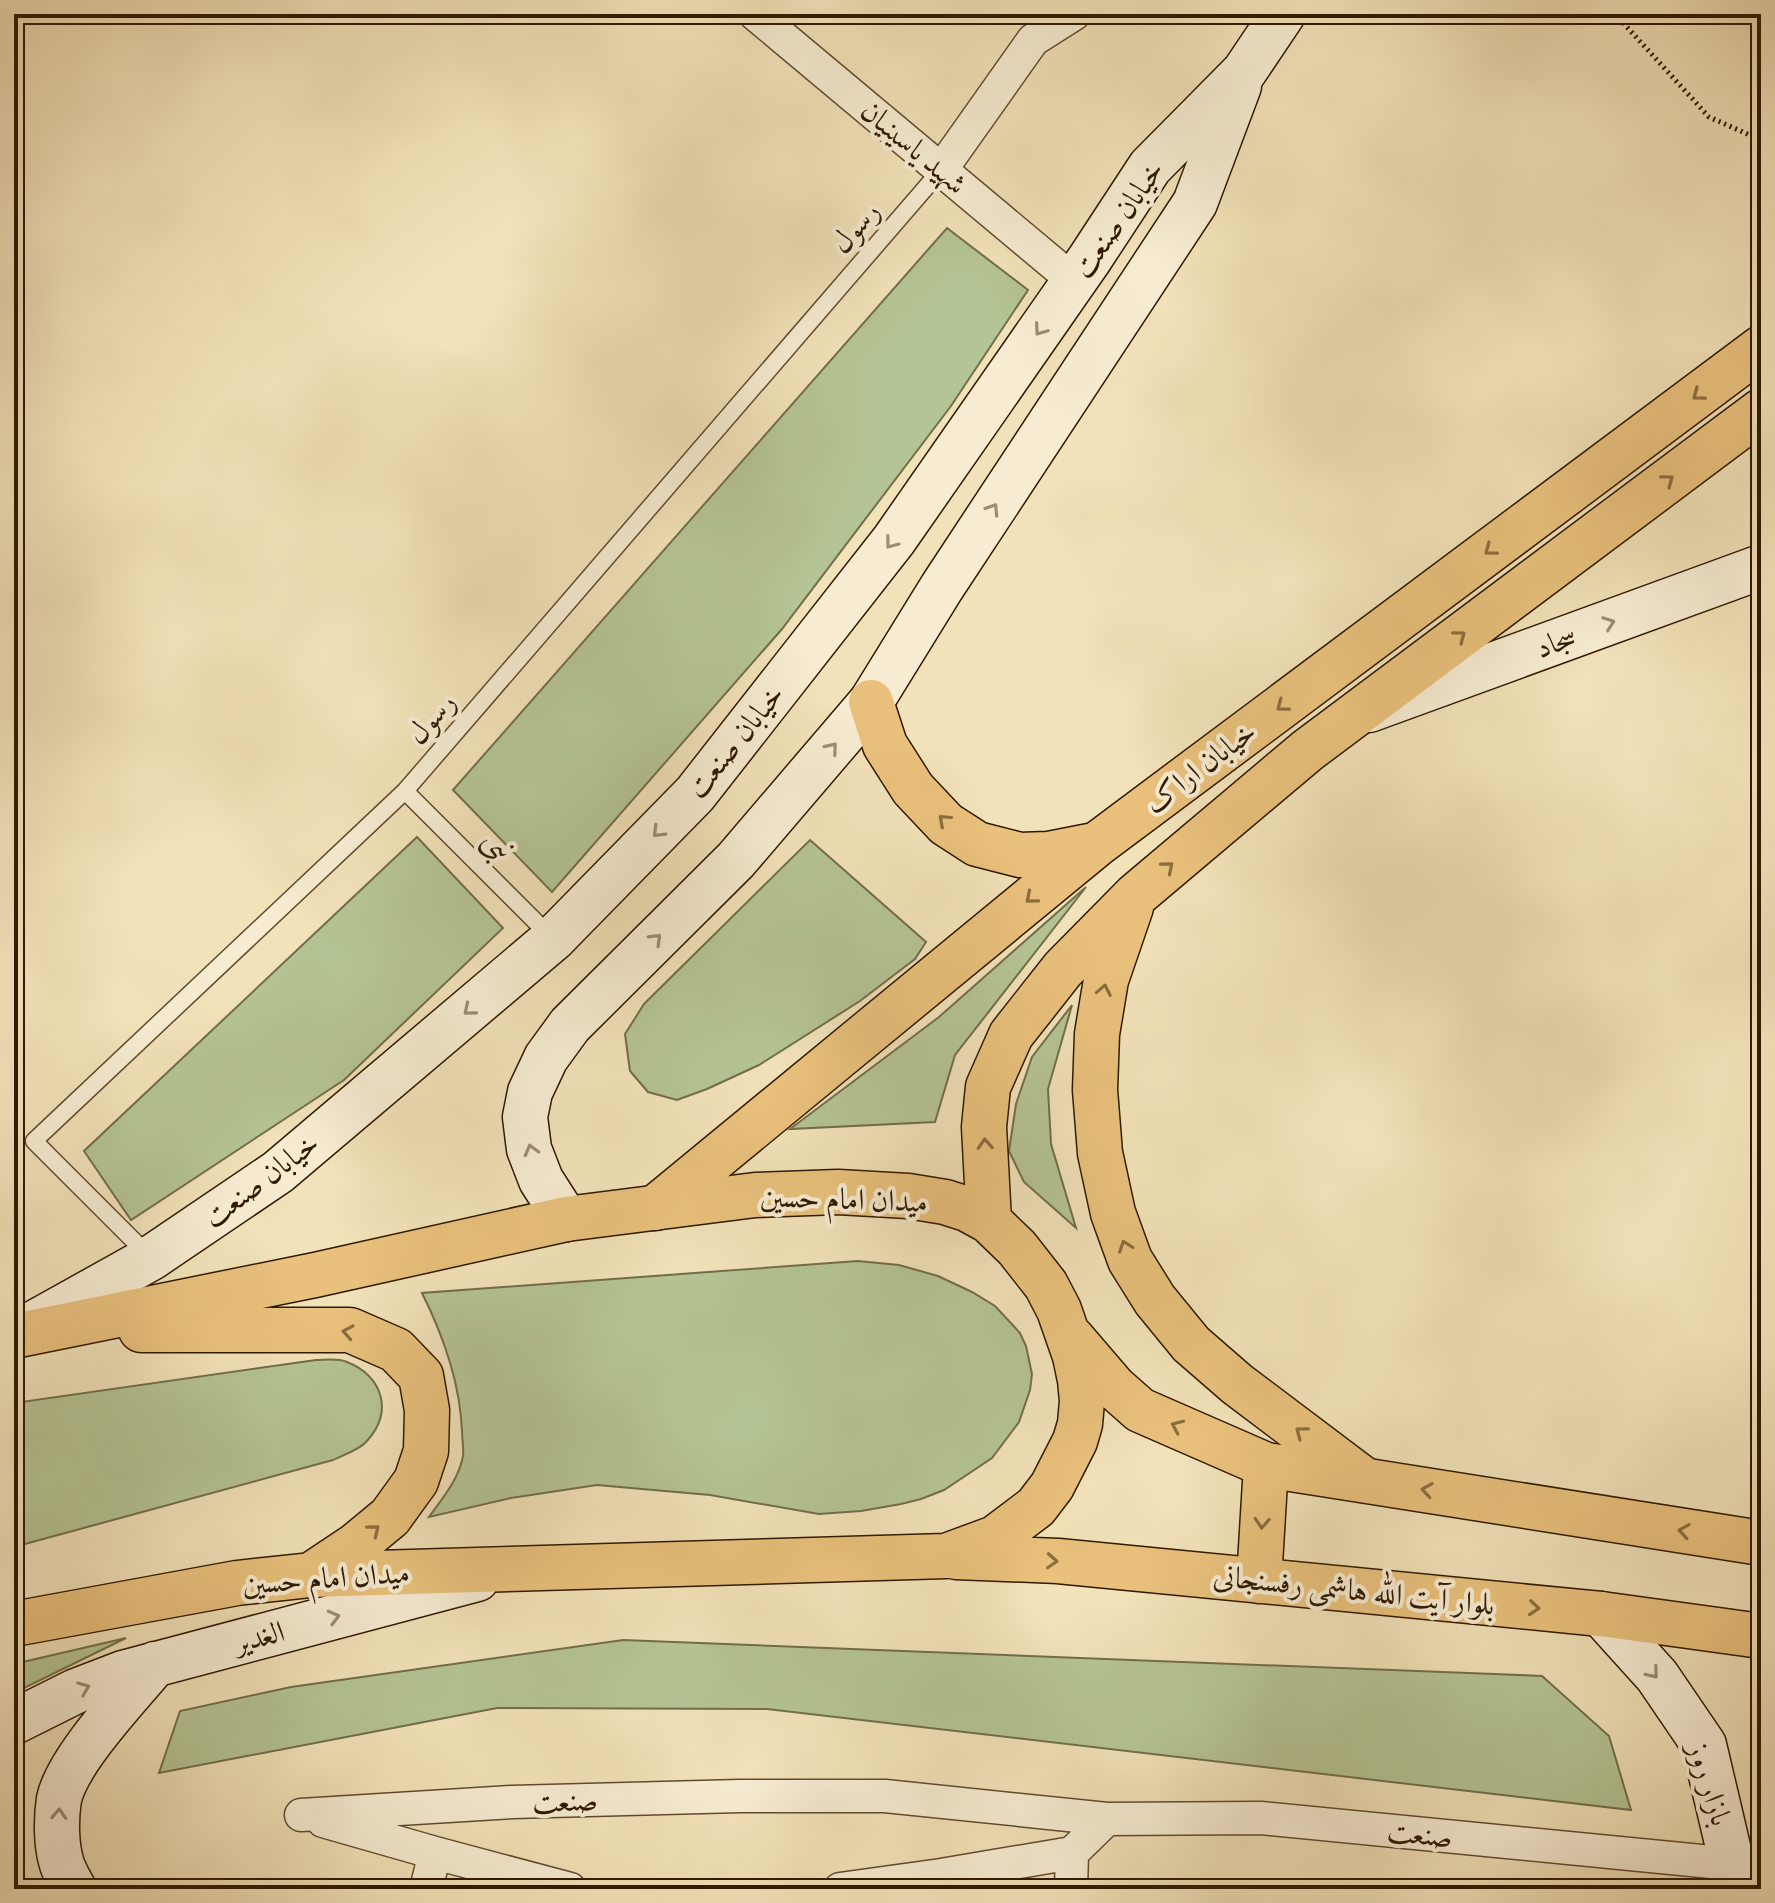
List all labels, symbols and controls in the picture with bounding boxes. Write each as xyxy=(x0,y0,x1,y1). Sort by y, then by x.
street label: شهید یاسینیان xyxy=(850,91,975,206)
street label: خیابان صنعت xyxy=(1064,153,1177,288)
street label: رسول xyxy=(822,193,892,264)
one-way arrow xyxy=(1035,321,1050,335)
one-way arrow xyxy=(1693,385,1707,399)
one-way arrow xyxy=(1659,476,1674,490)
one-way arrow xyxy=(983,504,998,518)
one-way arrow xyxy=(886,534,901,549)
one-way arrow xyxy=(1484,541,1499,555)
one-way arrow xyxy=(1601,616,1615,632)
street label: سجاد xyxy=(1530,617,1584,672)
one-way arrow xyxy=(1451,631,1465,646)
street label: خیابان صنعت xyxy=(678,676,796,809)
street label: رسول xyxy=(398,684,468,755)
one-way arrow xyxy=(1276,696,1291,710)
street label: خیابان اراک xyxy=(1136,712,1267,826)
one-way arrow xyxy=(822,742,837,757)
one-way arrow xyxy=(939,815,953,830)
street label: نبی xyxy=(470,821,522,873)
one-way arrow xyxy=(653,823,667,837)
one-way arrow xyxy=(1159,862,1174,877)
one-way arrow xyxy=(1026,888,1040,903)
one-way arrow xyxy=(647,934,661,948)
one-way arrow xyxy=(1095,983,1112,997)
one-way arrow xyxy=(463,1000,478,1015)
street label: خیابان صنعت xyxy=(195,1124,330,1240)
one-way arrow xyxy=(976,1137,993,1149)
one-way arrow xyxy=(524,1144,541,1158)
street label: میدان امام حسین xyxy=(759,1177,928,1228)
one-way arrow xyxy=(1118,1240,1134,1254)
one-way arrow xyxy=(341,1325,354,1342)
one-way arrow xyxy=(1171,1420,1185,1436)
one-way arrow xyxy=(1295,1428,1310,1442)
one-way arrow xyxy=(1420,1482,1434,1499)
one-way arrow xyxy=(1254,1517,1271,1530)
one-way arrow xyxy=(1677,1523,1691,1540)
one-way arrow xyxy=(365,1525,380,1540)
one-way arrow xyxy=(1046,1552,1059,1569)
street label: بلوار آیت الله هاشمی رفسنجانی xyxy=(1211,1552,1497,1629)
street label: میدان امام حسین xyxy=(241,1553,411,1610)
one-way arrow xyxy=(1527,1599,1540,1616)
one-way arrow xyxy=(327,1609,341,1626)
street label: الغدیر xyxy=(226,1612,290,1668)
one-way arrow xyxy=(1643,1663,1658,1678)
one-way arrow xyxy=(76,1681,90,1698)
street label: بازار روز xyxy=(1674,1735,1741,1832)
street label: صنعت xyxy=(531,1781,599,1826)
one-way arrow xyxy=(50,1807,67,1820)
street label: صنعت xyxy=(1385,1812,1455,1861)

